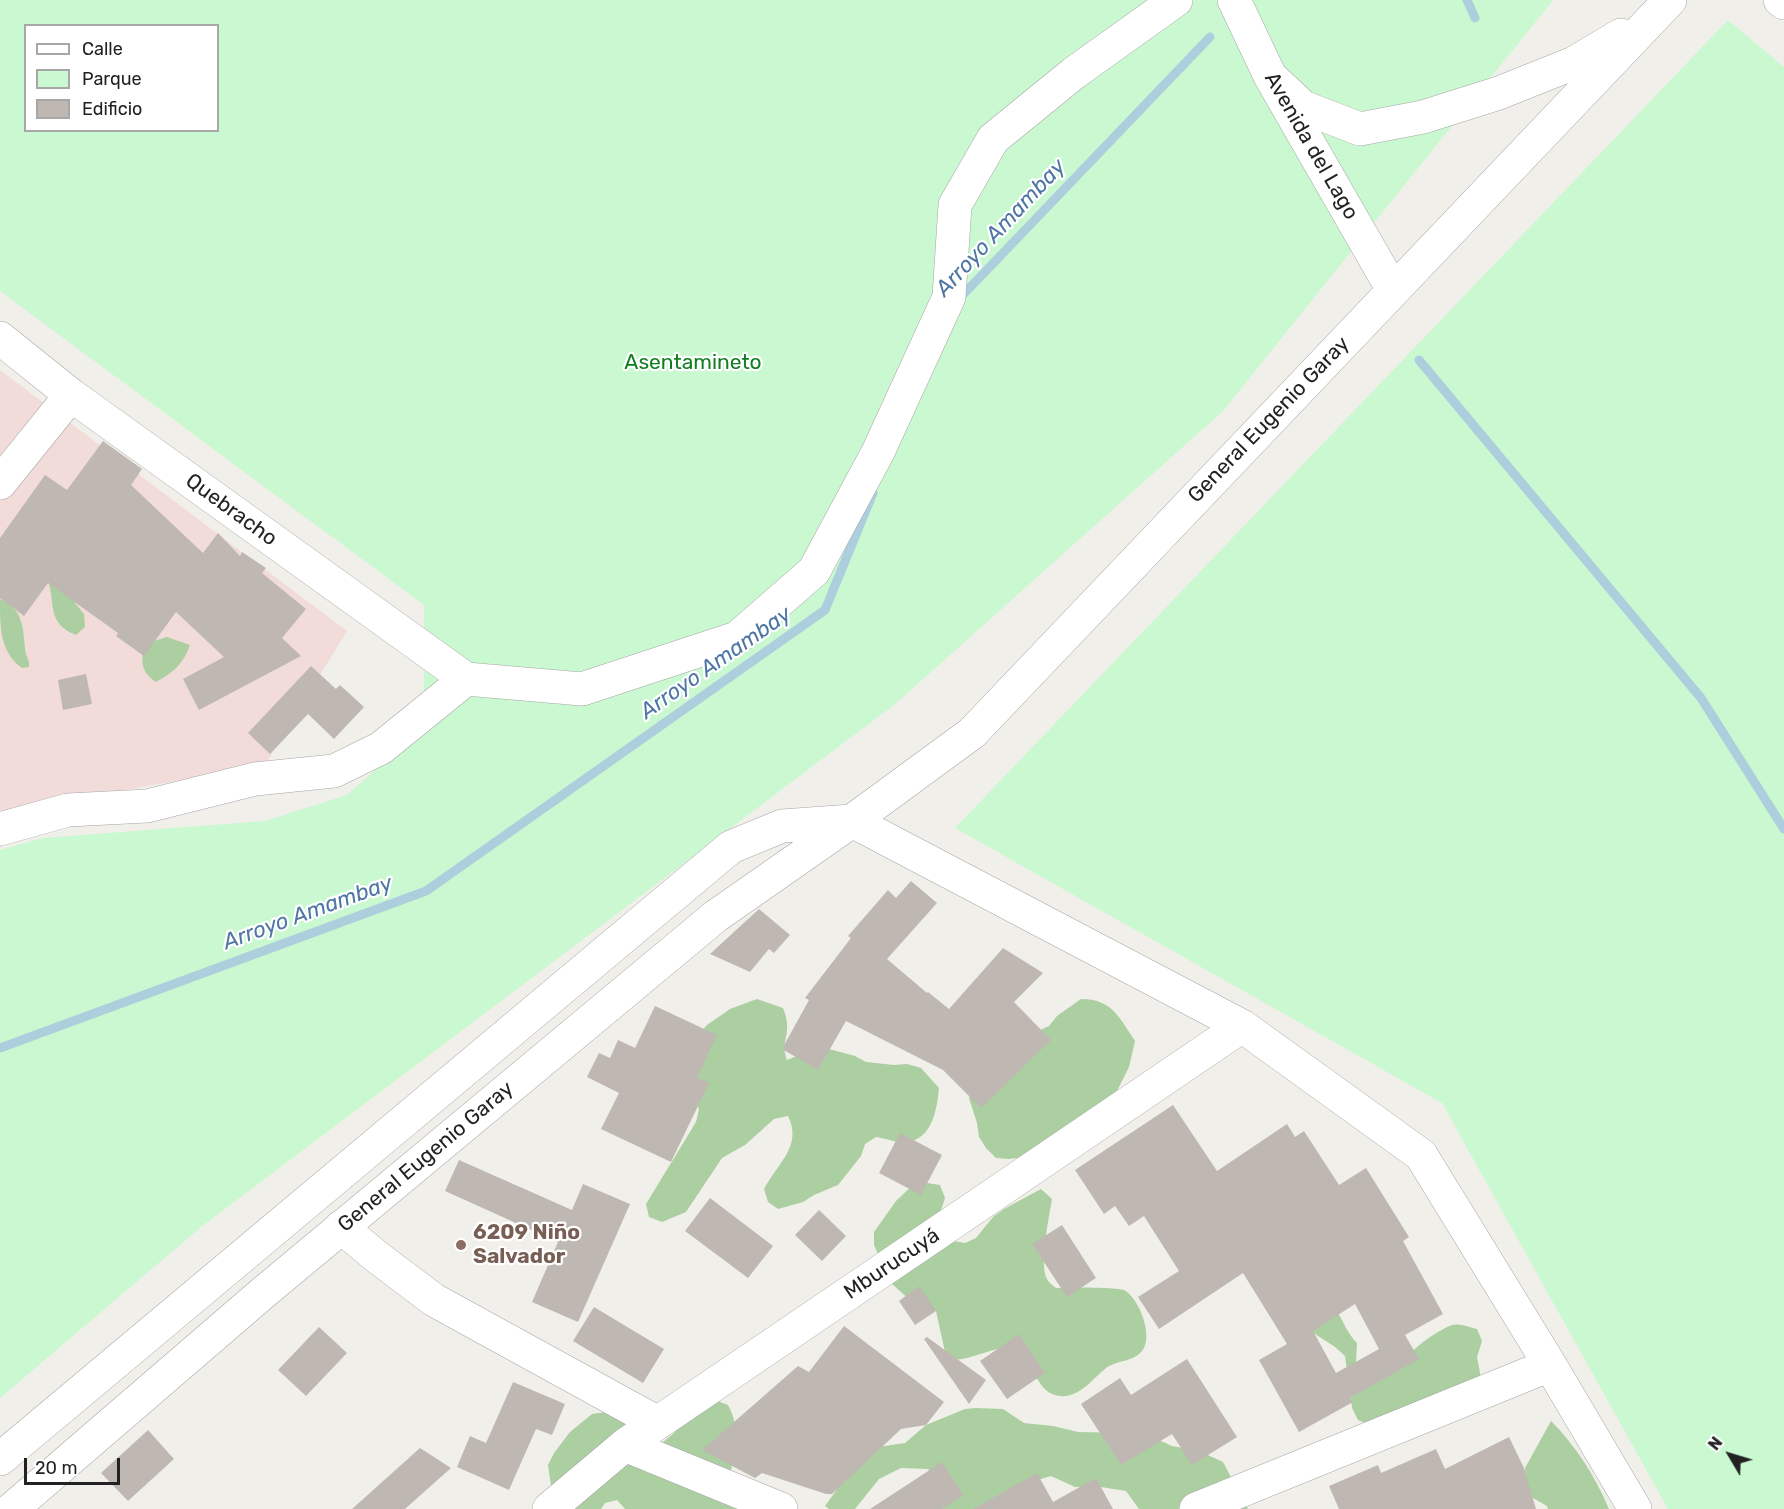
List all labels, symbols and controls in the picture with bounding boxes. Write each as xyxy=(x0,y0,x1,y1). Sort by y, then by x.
legend xyxy=(24,24,219,132)
text: Calle xyxy=(82,38,123,60)
text: Parque xyxy=(82,68,142,90)
street label: Avenida del Lago xyxy=(1259,68,1363,224)
text: Edificio xyxy=(82,98,142,120)
water label: Arroyo Amambay xyxy=(930,154,1072,302)
street label: General Eugenio Garay xyxy=(1183,332,1355,508)
park label: Asentamineto xyxy=(624,350,762,376)
street label: Quebracho xyxy=(180,468,282,552)
water label: Arroyo Amambay xyxy=(635,601,797,725)
water label: Arroyo Amambay xyxy=(220,870,396,956)
street label: General Eugenio Garay xyxy=(333,1076,519,1238)
place label: 6209 Niño Salvador xyxy=(473,1220,580,1270)
street label: Mburucuyá xyxy=(840,1223,944,1305)
marker: 6209 Niño Salvador xyxy=(454,1238,468,1252)
north arrow xyxy=(1700,1425,1760,1485)
text: N xyxy=(1704,1433,1726,1454)
scale bar xyxy=(27,1446,123,1484)
text: 20 m xyxy=(35,1457,77,1479)

